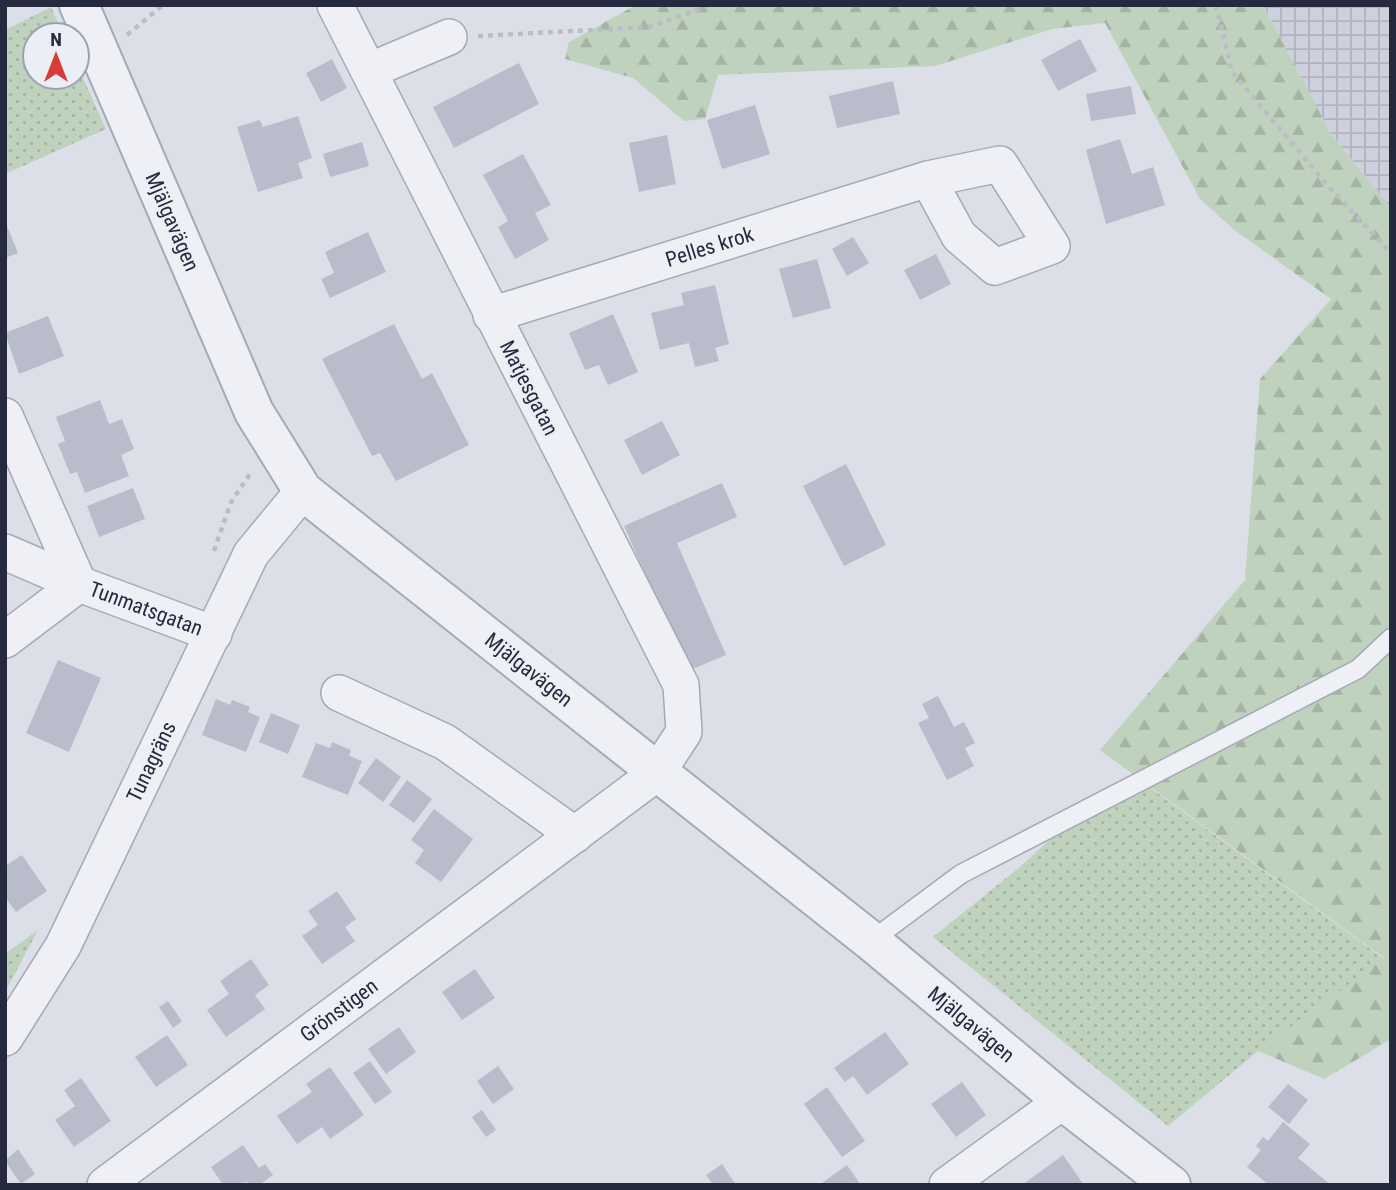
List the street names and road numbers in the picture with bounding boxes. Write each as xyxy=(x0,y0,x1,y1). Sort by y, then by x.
street label: Mjälgavägen xyxy=(140,169,204,275)
street label: Pelles krok xyxy=(663,222,757,272)
street label: Matjesgatan xyxy=(495,337,563,439)
street label: Tunmatsgatan xyxy=(86,577,206,641)
street label: Mjälgavägen xyxy=(480,628,577,712)
street label: Tunagräns xyxy=(122,718,181,806)
street label: Grönstigen xyxy=(296,974,382,1047)
street label: Mjälgavägen xyxy=(923,982,1019,1067)

